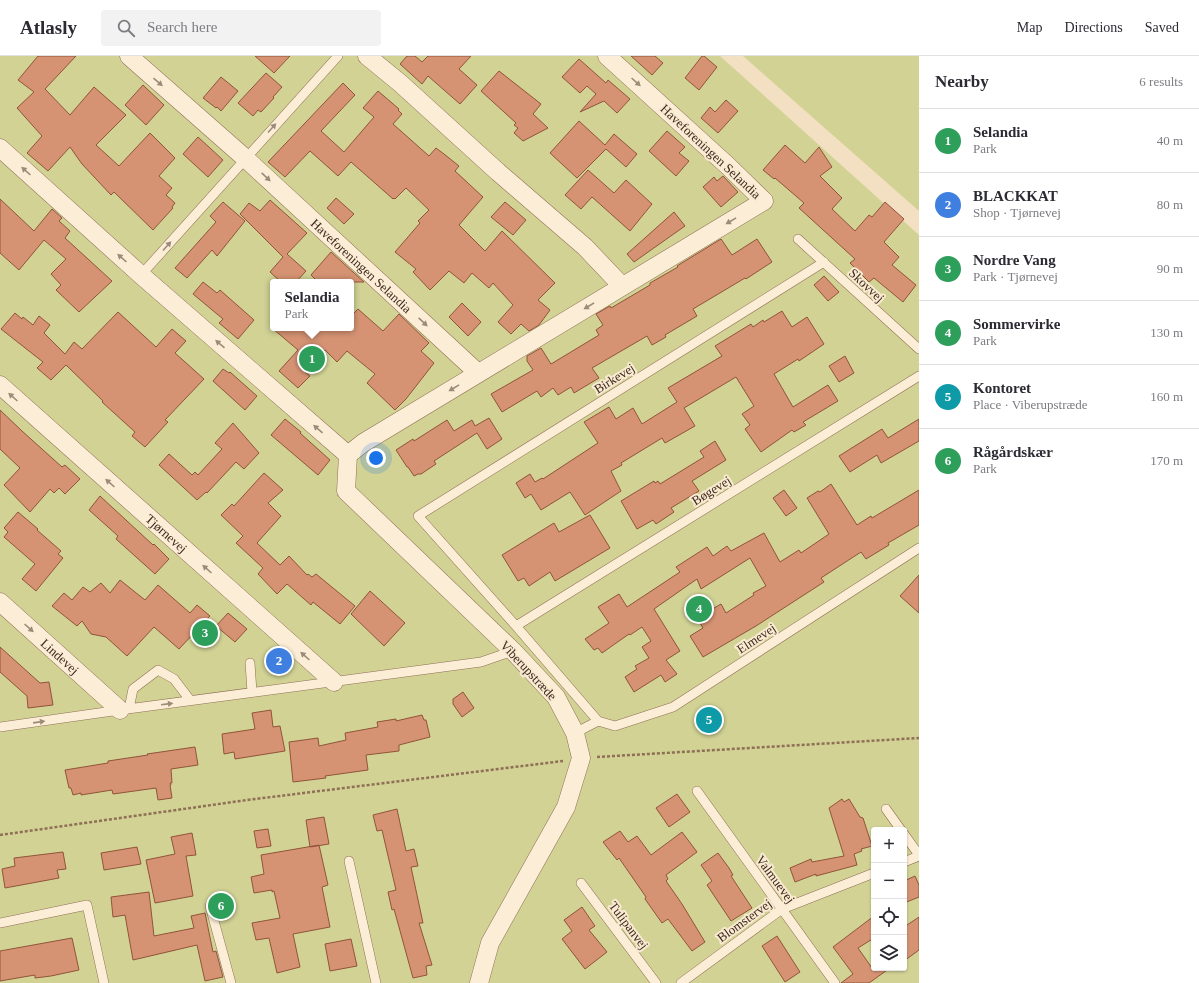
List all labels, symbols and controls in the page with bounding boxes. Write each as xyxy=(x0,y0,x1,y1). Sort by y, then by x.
search box xyxy=(101,10,381,46)
text: Atlasly xyxy=(20,17,77,38)
icon: search xyxy=(115,17,137,39)
text: Search here xyxy=(147,19,217,35)
text: Map xyxy=(1017,20,1042,35)
text: Directions xyxy=(1064,20,1123,35)
text: Saved xyxy=(1145,20,1179,35)
text: Nearby xyxy=(935,72,989,91)
text: 6 results xyxy=(1139,74,1183,89)
one-way arrow xyxy=(153,77,163,86)
one-way arrow xyxy=(631,77,641,87)
street label: Haveforeningen Selandia xyxy=(657,101,764,202)
one-way arrow xyxy=(268,123,277,133)
text: Selandia xyxy=(973,124,1028,140)
text: 1 xyxy=(945,133,951,148)
text: 40 m xyxy=(1157,133,1183,148)
text: Park xyxy=(973,141,997,156)
one-way arrow xyxy=(21,166,31,176)
one-way arrow xyxy=(261,172,271,182)
text: BLACKKAT xyxy=(973,188,1058,204)
text: 2 xyxy=(945,197,951,212)
text: 80 m xyxy=(1157,197,1183,212)
text: Shop · Tjørnevej xyxy=(973,205,1061,220)
street label: Haveforeningen Selandia xyxy=(309,214,415,316)
one-way arrow xyxy=(725,217,737,224)
one-way arrow xyxy=(162,240,171,251)
text: Nordre Vang xyxy=(973,252,1056,268)
one-way arrow xyxy=(118,254,127,263)
text: 3 xyxy=(945,261,951,276)
text: 90 m xyxy=(1157,261,1183,276)
street label: Skovvej xyxy=(846,265,887,305)
text: Park · Tjørnevej xyxy=(973,269,1058,284)
popup xyxy=(270,279,354,331)
one-way arrow xyxy=(583,302,595,309)
text: Park xyxy=(284,306,308,321)
text: Sommervirke xyxy=(973,316,1060,332)
one-way arrow xyxy=(418,317,428,327)
text: 4 xyxy=(945,325,951,340)
text: 130 m xyxy=(1150,325,1183,340)
text: Park xyxy=(973,333,997,348)
one-way arrow xyxy=(215,339,225,349)
pin: 1 xyxy=(299,344,325,374)
street label: Birkevej xyxy=(591,360,637,397)
text: Kontoret xyxy=(973,380,1031,396)
one-way arrow xyxy=(448,384,460,391)
text: 5 xyxy=(945,389,951,404)
text: 160 m xyxy=(1150,389,1183,404)
one-way arrow xyxy=(8,392,18,401)
text: Place · Viberupstræde xyxy=(973,397,1088,412)
one-way arrow xyxy=(313,425,323,434)
text: Rågårdskær xyxy=(973,444,1053,460)
your location xyxy=(366,448,386,468)
text: 6 xyxy=(945,453,951,468)
text: 170 m xyxy=(1150,453,1183,468)
text: Park xyxy=(973,461,997,476)
street label: Bøgevej xyxy=(689,473,734,508)
one-way arrow xyxy=(105,478,115,488)
street label: Tjørnevej xyxy=(142,511,190,556)
one-way arrow xyxy=(202,565,213,574)
pin: 4 xyxy=(686,594,712,624)
pin: 3 xyxy=(192,618,218,648)
street label: Elmevej xyxy=(734,620,779,657)
one-way arrow xyxy=(24,624,34,633)
street label: Lindevej xyxy=(38,636,82,678)
street label: Viberupstræde xyxy=(497,638,560,703)
pin: 2 xyxy=(266,646,292,676)
one-way arrow xyxy=(299,651,310,660)
one-way arrow xyxy=(161,700,173,707)
pin: 5 xyxy=(696,705,722,735)
one-way arrow xyxy=(33,719,45,725)
map controls xyxy=(871,827,907,971)
button: + xyxy=(871,827,907,863)
street label: Valmuevej xyxy=(753,852,798,906)
button: − xyxy=(871,863,907,899)
pin: 6 xyxy=(208,891,234,921)
street label: Blomstervej xyxy=(714,896,774,945)
street label: Tulipanvej xyxy=(606,898,651,952)
button: locate xyxy=(871,899,907,935)
button: layers xyxy=(871,935,907,971)

